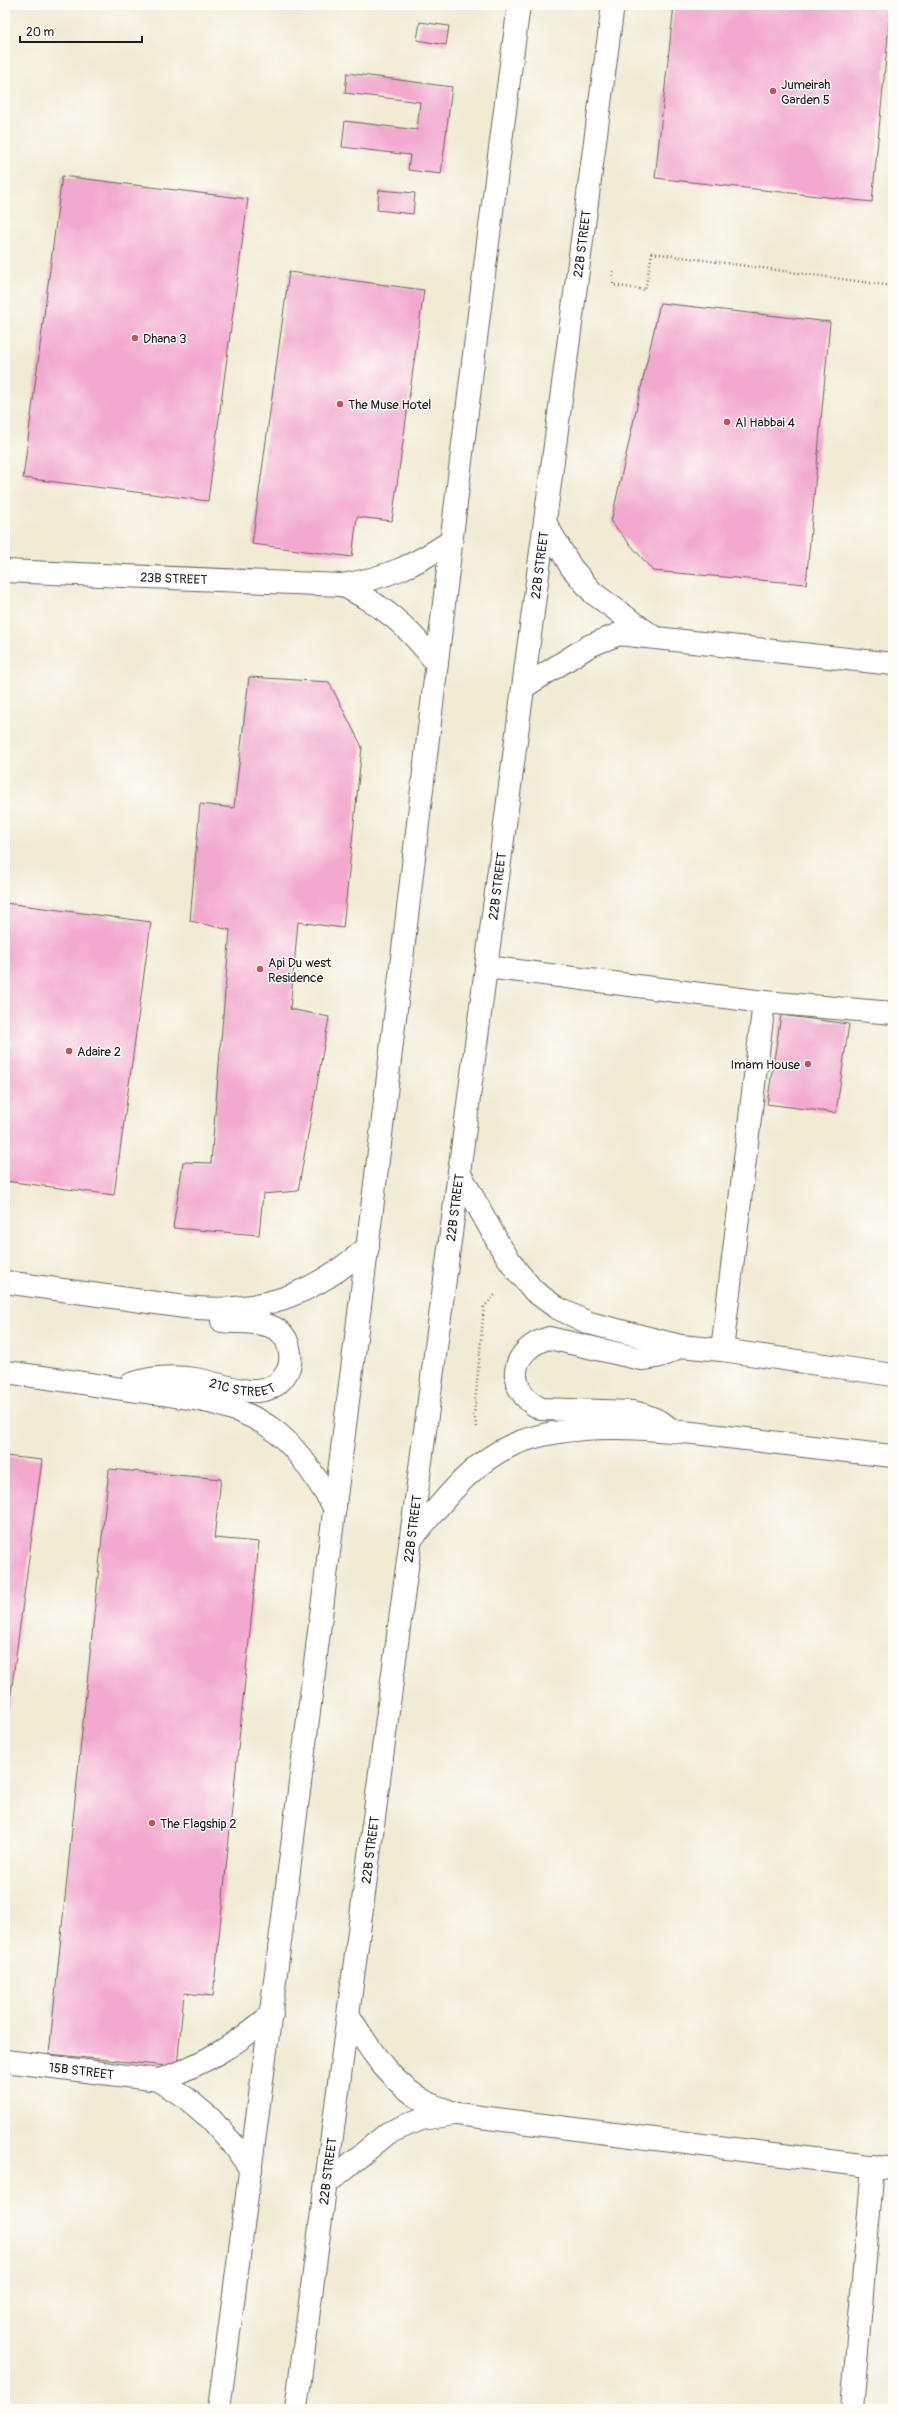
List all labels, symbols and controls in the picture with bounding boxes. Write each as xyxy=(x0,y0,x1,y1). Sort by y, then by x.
scale bar xyxy=(20,18,142,44)
text: 20 m xyxy=(26,25,55,40)
place label: Jumeirah Garden 5 xyxy=(781,77,830,108)
marker: Jumeirah Garden 5 xyxy=(768,86,778,96)
street label: 22B STREET xyxy=(570,209,595,279)
place label: Dhana 3 xyxy=(143,331,186,347)
marker: Dhana 3 xyxy=(130,333,140,343)
place label: The Muse Hotel xyxy=(348,397,431,413)
marker: The Muse Hotel xyxy=(335,399,345,409)
place label: Al Habbai 4 xyxy=(735,415,796,431)
marker: Al Habbai 4 xyxy=(722,417,732,427)
street label: 22B STREET xyxy=(528,530,553,600)
street label: 23B STREET xyxy=(140,570,208,588)
street label: 22B STREET xyxy=(485,852,510,921)
place label: Api Du west Residence xyxy=(268,955,332,986)
marker: Api Du west Residence xyxy=(255,964,265,974)
place label: Adaire 2 xyxy=(77,1044,121,1060)
marker: Adaire 2 xyxy=(64,1046,74,1056)
place label: Imam House xyxy=(730,1057,801,1073)
marker: Imam House xyxy=(803,1059,813,1069)
street label: 22B STREET xyxy=(443,1173,468,1242)
street label: 21C STREET xyxy=(207,1375,278,1400)
street label: 22B STREET xyxy=(401,1494,425,1563)
street label: 22B STREET xyxy=(358,1815,383,1885)
place label: The Flagship 2 xyxy=(160,1816,237,1832)
marker: The Flagship 2 xyxy=(147,1818,157,1828)
street label: 15B STREET xyxy=(48,2059,115,2083)
street label: 22B STREET xyxy=(316,2137,341,2206)

